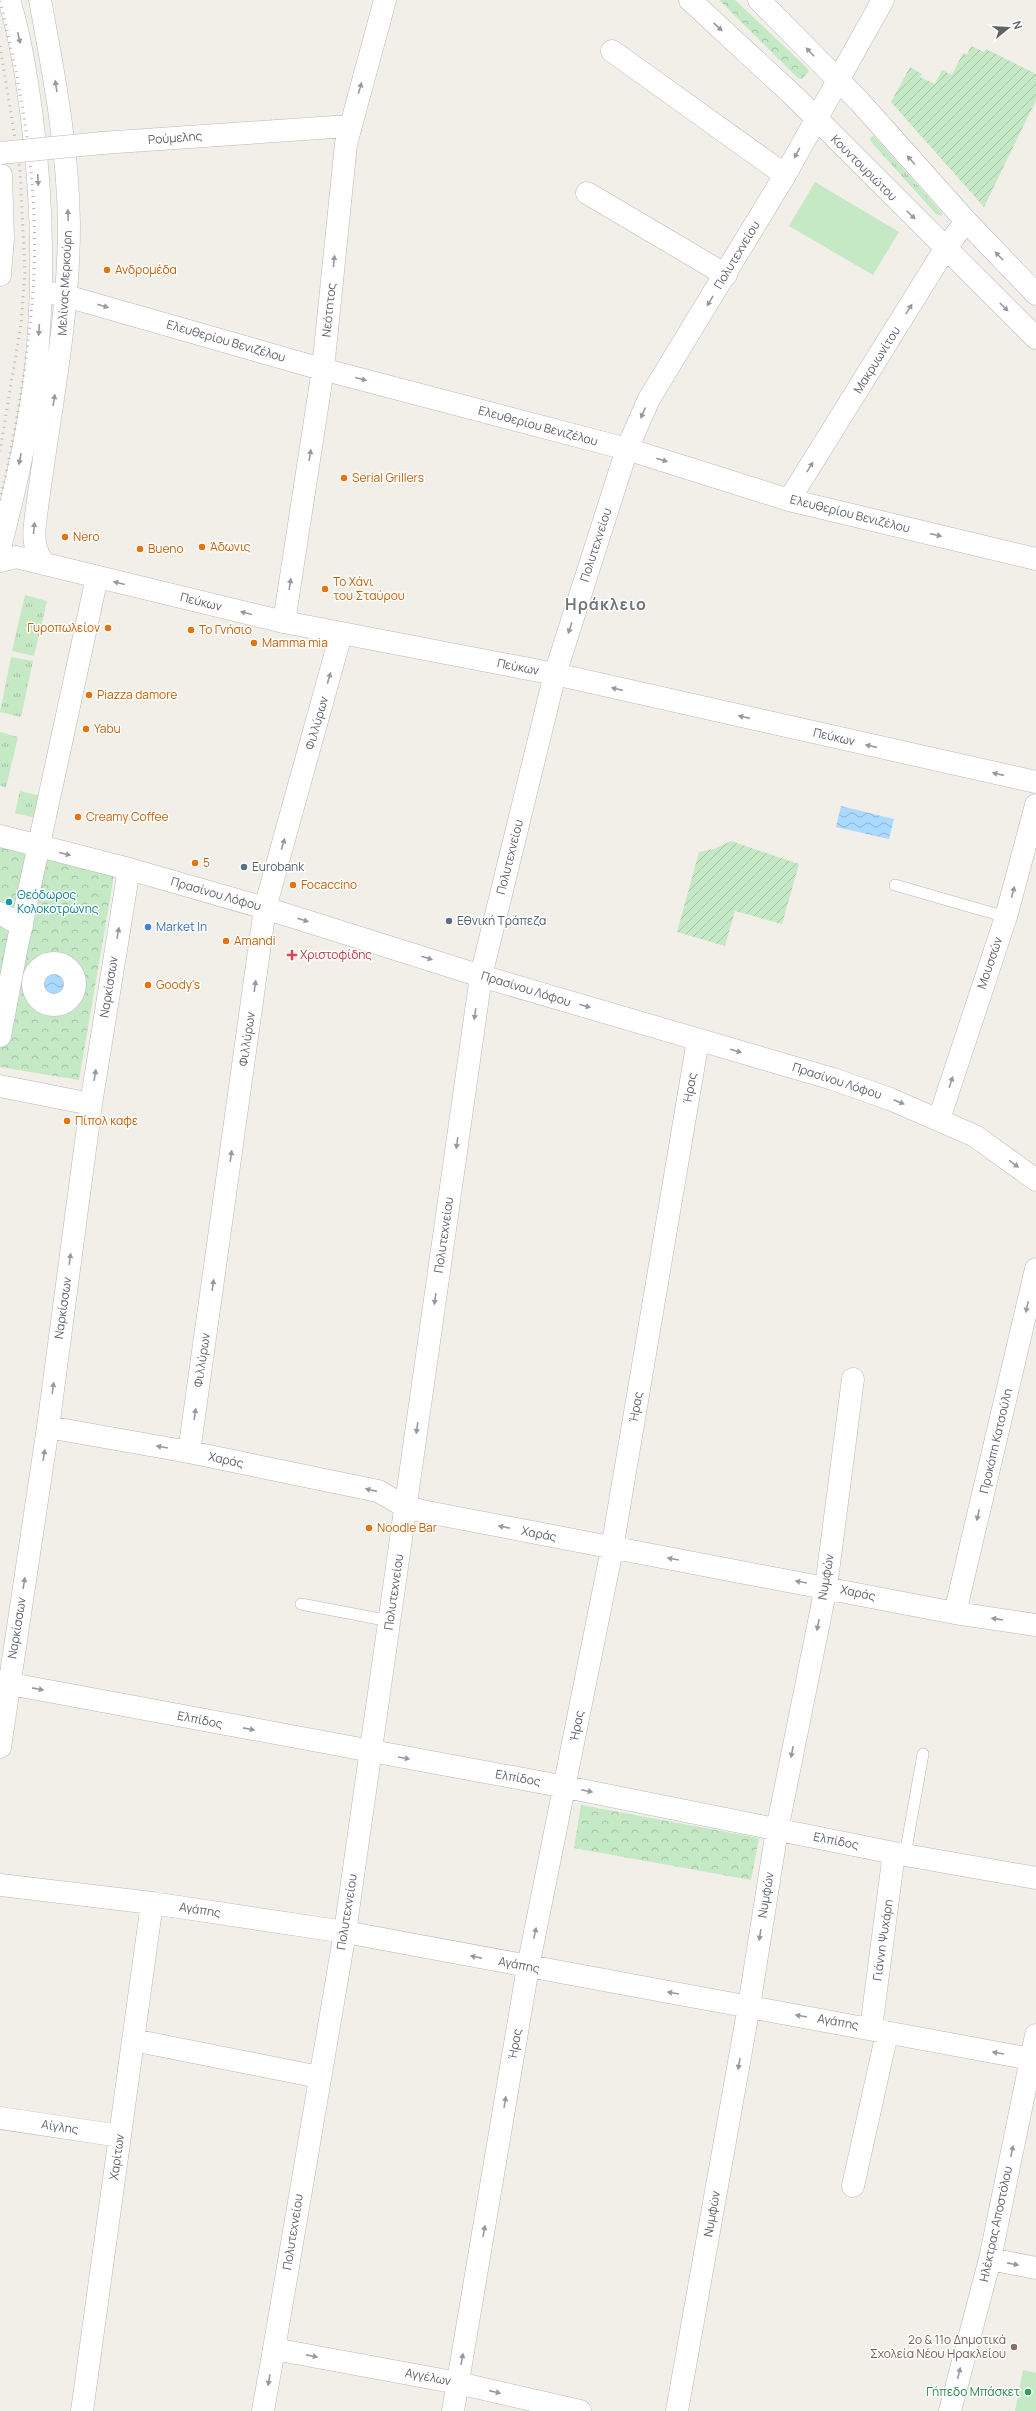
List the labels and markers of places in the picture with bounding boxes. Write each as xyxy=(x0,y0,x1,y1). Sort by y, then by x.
place label: Ανδρομέδα xyxy=(115,261,177,278)
marker: Ανδρομέδα xyxy=(102,265,112,275)
place label: Serial Grillers xyxy=(352,469,424,486)
marker: Serial Grillers xyxy=(339,473,349,483)
place label: Nero xyxy=(73,528,100,545)
marker: Nero xyxy=(60,532,70,542)
place label: Άδωνις xyxy=(210,538,251,555)
place label: Bueno xyxy=(148,540,184,557)
marker: Άδωνις xyxy=(197,542,207,552)
marker: Bueno xyxy=(135,544,145,554)
place label: Το Χάνι του Σταύρου xyxy=(333,573,405,604)
marker: Το Χάνι του Σταύρου xyxy=(320,584,330,594)
place label: Γυροπωλείον xyxy=(27,619,100,636)
place label: Το Γνήσιο xyxy=(199,621,252,638)
marker: Γυροπωλείον xyxy=(103,623,113,633)
marker: Το Γνήσιο xyxy=(186,625,196,635)
place label: Mamma mia xyxy=(262,634,328,651)
marker: Mamma mia xyxy=(249,638,259,648)
place label: Piazza damore xyxy=(97,686,177,703)
marker: Piazza damore xyxy=(84,690,94,700)
place label: Yabu xyxy=(94,720,121,737)
marker: Yabu xyxy=(81,724,91,734)
place label: Creamy Coffee xyxy=(86,808,168,825)
marker: Creamy Coffee xyxy=(73,812,83,822)
place label: 5 xyxy=(203,854,210,871)
marker: 5 xyxy=(190,858,200,868)
place label: Eurobank xyxy=(252,858,305,875)
marker: Eurobank xyxy=(239,862,249,872)
place label: Focaccino xyxy=(301,876,357,893)
marker: Focaccino xyxy=(288,880,298,890)
place label: Θεόδωρος Κολοκοτρώνης xyxy=(17,886,99,917)
marker: Θεόδωρος Κολοκοτρώνης xyxy=(4,897,14,907)
place label: Εθνική Τράπεζα xyxy=(457,912,546,929)
marker: Εθνική Τράπεζα xyxy=(444,916,454,926)
place label: Market In xyxy=(156,918,207,935)
marker: Market In xyxy=(143,922,153,932)
place label: Amandi xyxy=(234,932,275,949)
marker: Amandi xyxy=(221,936,231,946)
place label: Χριστοφίδης xyxy=(300,946,372,963)
marker: Χριστοφίδης xyxy=(287,950,297,960)
place label: Goody's xyxy=(156,976,200,993)
marker: Goody's xyxy=(143,980,153,990)
place label: Πίπολ καφε xyxy=(75,1112,138,1129)
marker: Πίπολ καφε xyxy=(62,1116,72,1126)
place label: Noodle Bar xyxy=(377,1519,438,1536)
marker: Noodle Bar xyxy=(364,1523,374,1533)
place label: 2ο & 11ο Δημοτικά Σχολεία Νέου Ηρακλείου xyxy=(870,2331,1006,2362)
marker: 2ο & 11ο Δημοτικά Σχολεία Νέου Ηρακλείου xyxy=(1009,2342,1019,2352)
place label: Γήπεδο Μπάσκετ xyxy=(926,2383,1020,2400)
marker: Γήπεδο Μπάσκετ xyxy=(1023,2387,1033,2397)

